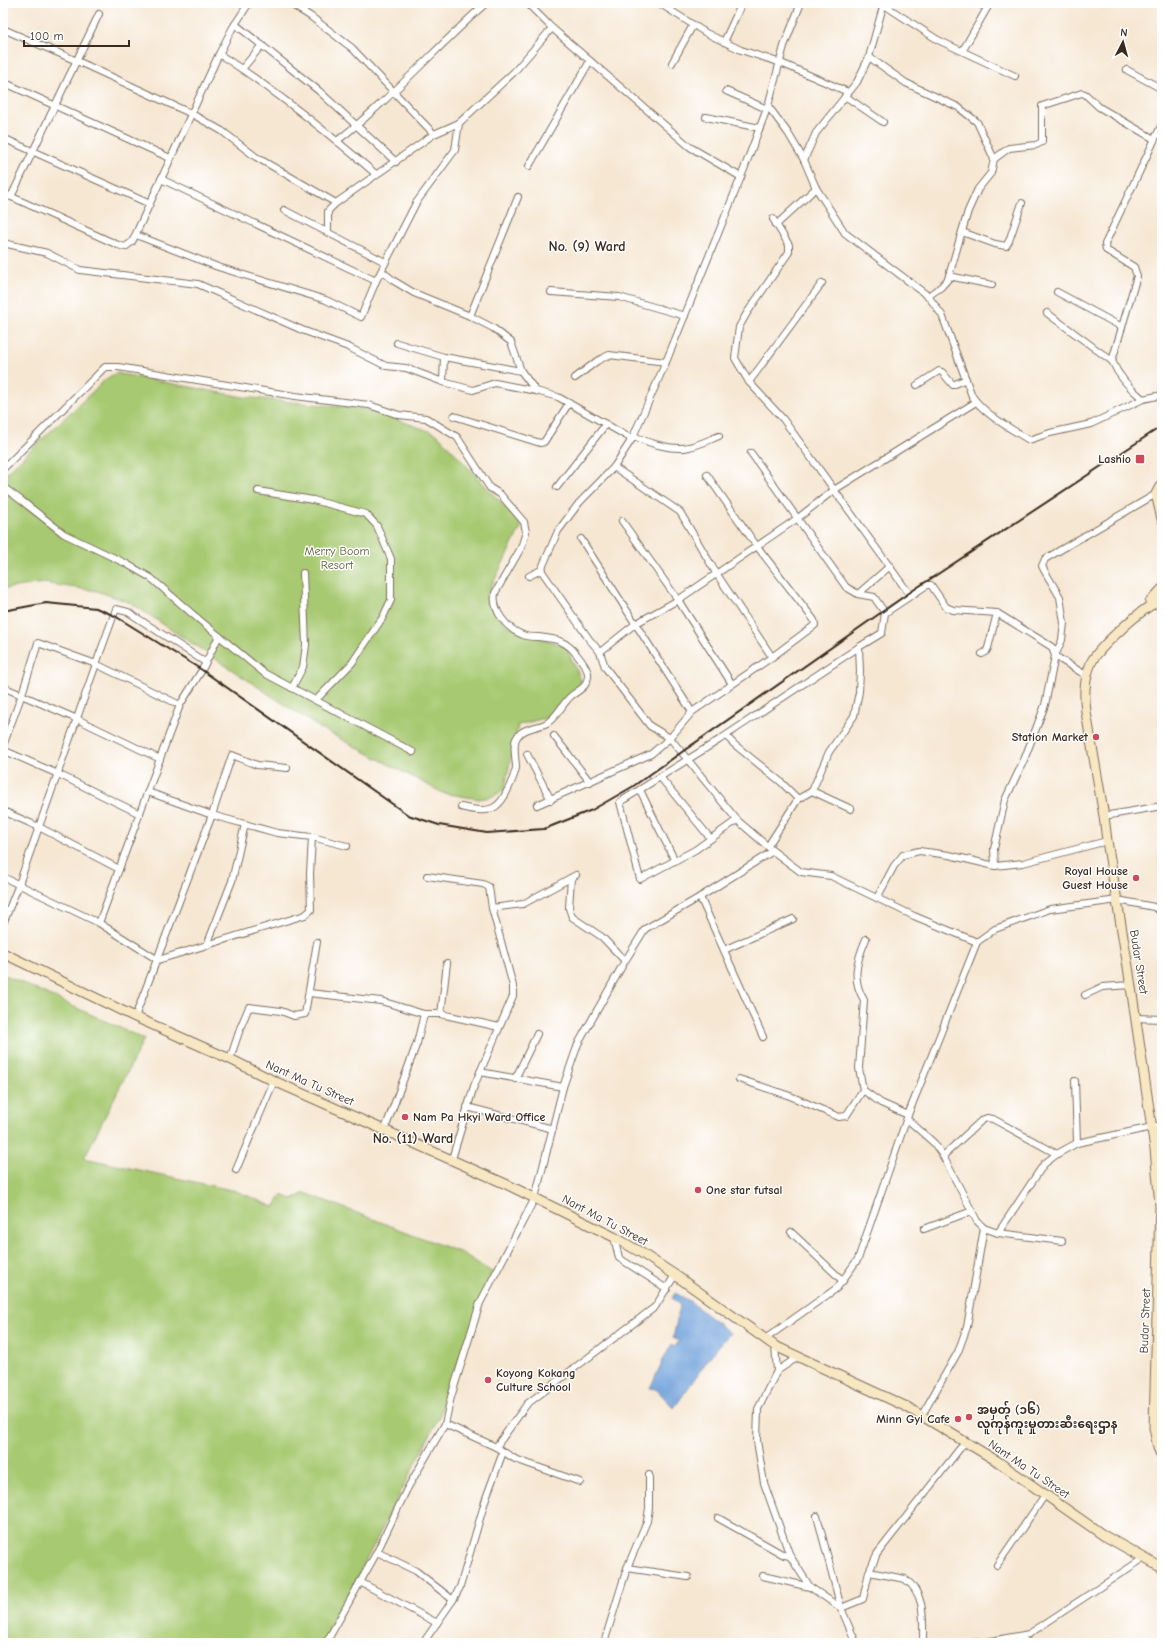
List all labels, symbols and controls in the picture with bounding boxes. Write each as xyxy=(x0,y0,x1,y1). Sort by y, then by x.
scale bar xyxy=(24,22,129,48)
north arrow xyxy=(1103,22,1143,62)
text: N xyxy=(1120,26,1128,39)
text: 100 m xyxy=(30,29,63,43)
district label: No. (9) Ward xyxy=(549,238,626,255)
place label: Lashio xyxy=(1098,452,1131,466)
marker: Lashio xyxy=(1134,453,1146,465)
park label: Merry Boom Resort xyxy=(304,544,370,572)
place label: Station Market xyxy=(1012,730,1089,744)
marker: Station Market xyxy=(1091,732,1101,742)
place label: Royal House Guest House xyxy=(1062,864,1128,892)
marker: Royal House Guest House xyxy=(1131,873,1141,883)
street label: Budar Street xyxy=(1127,929,1151,996)
street label: Nant Ma Tu Street xyxy=(264,1057,357,1109)
place label: Nam Pa Hkyi Ward Office xyxy=(413,1110,545,1124)
marker: Nam Pa Hkyi Ward Office xyxy=(400,1112,410,1122)
district label: No. (11) Ward xyxy=(373,1130,453,1147)
place label: One star futsal xyxy=(706,1183,782,1197)
marker: One star futsal xyxy=(693,1185,703,1195)
street label: Nant Ma Tu Street xyxy=(560,1192,651,1249)
street label: Budar Street xyxy=(1137,1288,1153,1354)
place label: Koyong Kokang Culture School xyxy=(496,1366,576,1394)
marker: Koyong Kokang Culture School xyxy=(483,1375,493,1385)
place label: အမှတ် (၁၆) လူကုန်ကူးမှုတားဆီးရေးဌာန xyxy=(977,1400,1118,1435)
place label: Minn Gyi Cafe xyxy=(876,1412,950,1426)
marker: အမှတ် (၁၆) လူကုန်ကူးမှုတားဆီးရေးဌာန xyxy=(964,1412,974,1422)
marker: Minn Gyi Cafe xyxy=(953,1414,963,1424)
street label: Nant Ma Tu Street xyxy=(986,1437,1073,1502)

